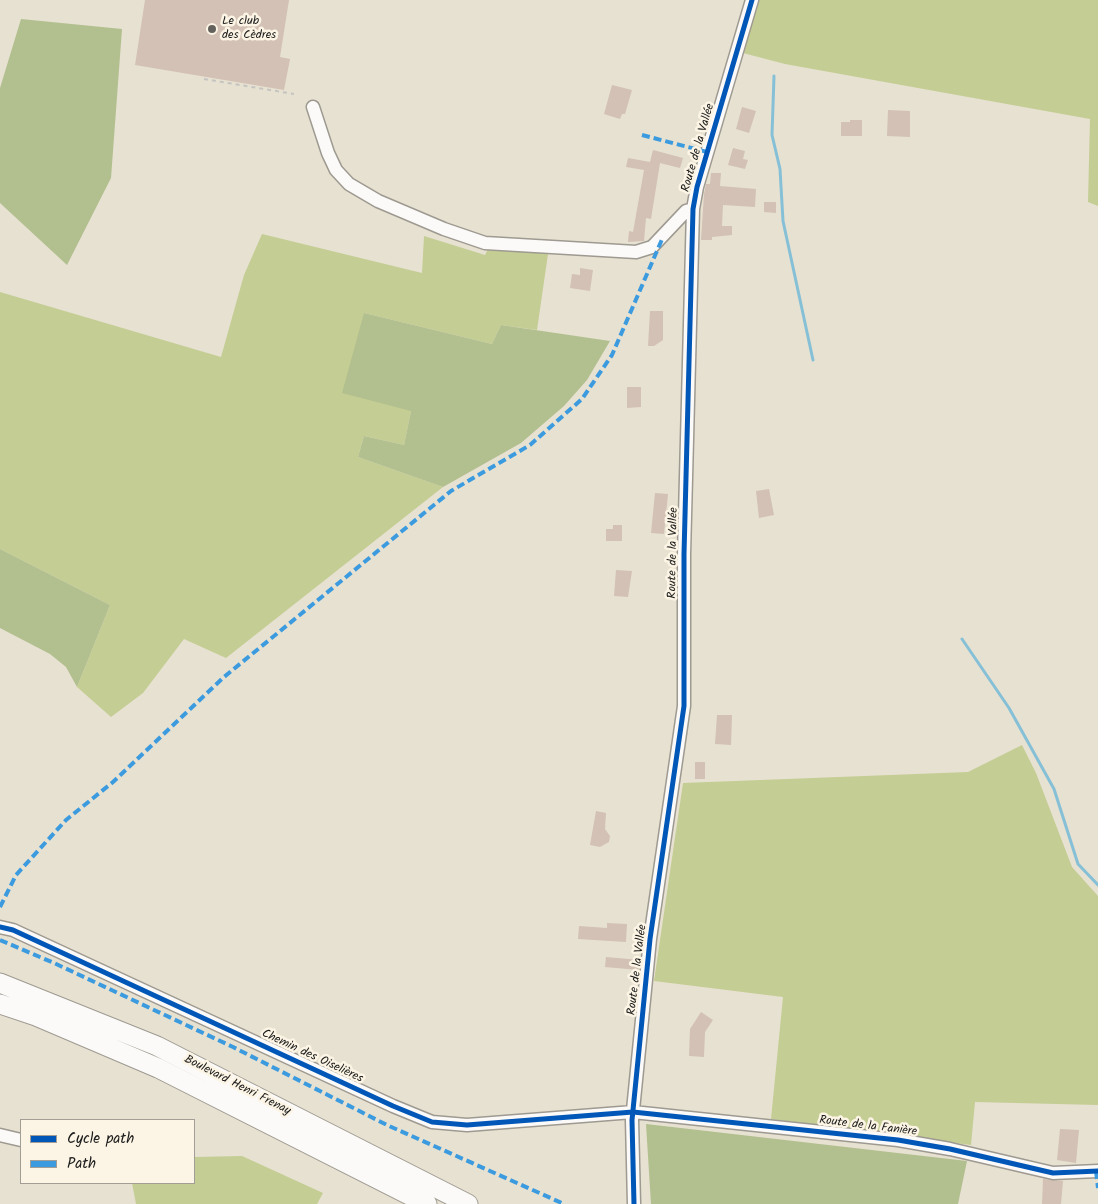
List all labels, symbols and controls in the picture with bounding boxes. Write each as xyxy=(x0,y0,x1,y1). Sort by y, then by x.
place label: Le club des Cèdres xyxy=(222,15,276,43)
marker: Le club des Cèdres xyxy=(206,23,218,35)
street label: Route de la Vallée xyxy=(680,102,718,194)
street label: Route de la Vallée xyxy=(666,507,682,599)
street label: Route de la Vallée xyxy=(625,924,651,1016)
street label: Chemin des Oiselières xyxy=(259,1027,365,1087)
street label: Boulevard Henri Frenay xyxy=(181,1053,293,1119)
street label: Route de la Fanière xyxy=(818,1114,918,1140)
legend xyxy=(20,1119,195,1184)
text: Cycle path xyxy=(67,1127,134,1151)
text: Path xyxy=(67,1152,96,1176)

